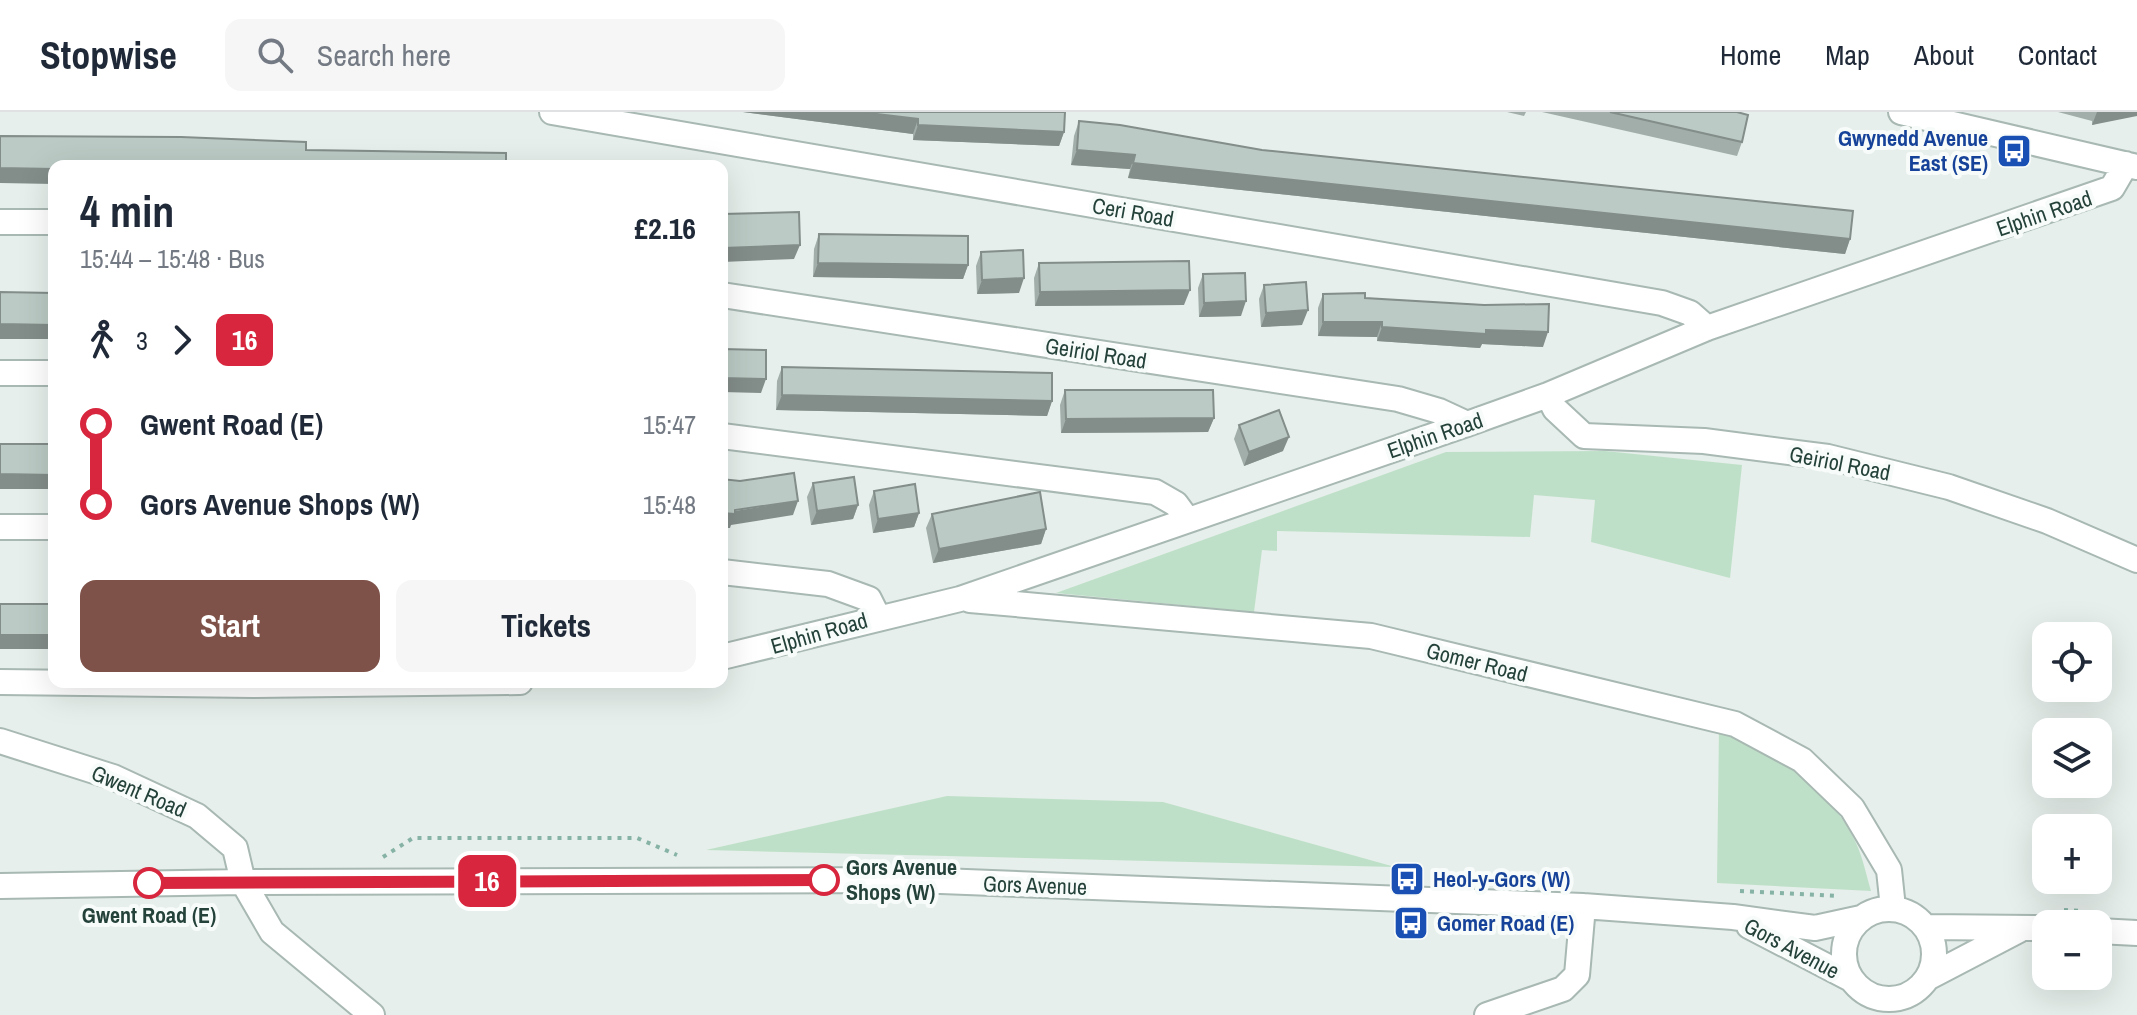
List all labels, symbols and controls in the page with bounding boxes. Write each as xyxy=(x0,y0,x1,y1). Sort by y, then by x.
search box xyxy=(225,19,785,91)
text: Stopwise xyxy=(40,30,177,81)
icon: search xyxy=(253,33,297,77)
text: Search here xyxy=(317,35,451,75)
text: Home xyxy=(1720,36,1781,74)
text: Map xyxy=(1825,36,1870,74)
text: About xyxy=(1914,36,1974,74)
text: Contact xyxy=(2018,36,2097,74)
place label: Gwynedd Avenue East (SE) xyxy=(1838,123,1988,178)
bus stop icon: Gwynedd Avenue East (SE) xyxy=(1995,132,2033,170)
text: 4 min xyxy=(80,181,174,241)
street label: Elphin Road xyxy=(1992,183,2096,243)
street label: Ceri Road xyxy=(1090,190,1176,234)
text: £2.16 xyxy=(634,208,696,248)
text: 15:44 – 15:48 · Bus xyxy=(80,241,265,276)
icon: walk xyxy=(80,318,124,362)
icon: forward xyxy=(160,318,204,362)
text: 16 xyxy=(232,321,257,359)
text: 3 xyxy=(136,323,148,358)
street label: Geiriol Road xyxy=(1043,330,1149,376)
text: Gwent Road (E) xyxy=(140,404,323,444)
street label: Elphin Road xyxy=(1383,405,1487,465)
text: 15:47 xyxy=(643,407,696,442)
street label: Geiriol Road xyxy=(1787,439,1893,487)
text: Gors Avenue Shops (W) xyxy=(140,484,420,524)
text: 15:48 xyxy=(643,487,696,522)
button: Start xyxy=(80,580,380,672)
button: Tickets xyxy=(396,580,696,672)
street label: Elphin Road xyxy=(767,605,871,661)
map controls xyxy=(2032,622,2112,990)
button: locate xyxy=(2032,622,2112,702)
street label: Gomer Road xyxy=(1423,635,1531,689)
button: layers xyxy=(2032,718,2112,798)
street label: Gwent Road xyxy=(87,758,191,824)
button: + xyxy=(2032,814,2112,894)
place label: Gors Avenue Shops (W) xyxy=(846,852,957,907)
line badge: 16 xyxy=(451,855,523,907)
bus stop icon: Heol-y-Gors (W) xyxy=(1388,860,1426,898)
text: 16 xyxy=(474,862,500,900)
place label: Heol-y-Gors (W) xyxy=(1433,864,1570,894)
marker: Gors Avenue Shops (W) xyxy=(809,865,839,895)
marker: Gwent Road (E) xyxy=(134,868,164,898)
street label: Gors Avenue xyxy=(983,868,1087,902)
place label: Gwent Road (E) xyxy=(82,900,216,930)
bus stop icon: Gomer Road (E) xyxy=(1392,904,1430,942)
place label: Gomer Road (E) xyxy=(1437,908,1574,938)
street label: Gors Avenue xyxy=(1739,910,1845,986)
button: − xyxy=(2032,910,2112,990)

